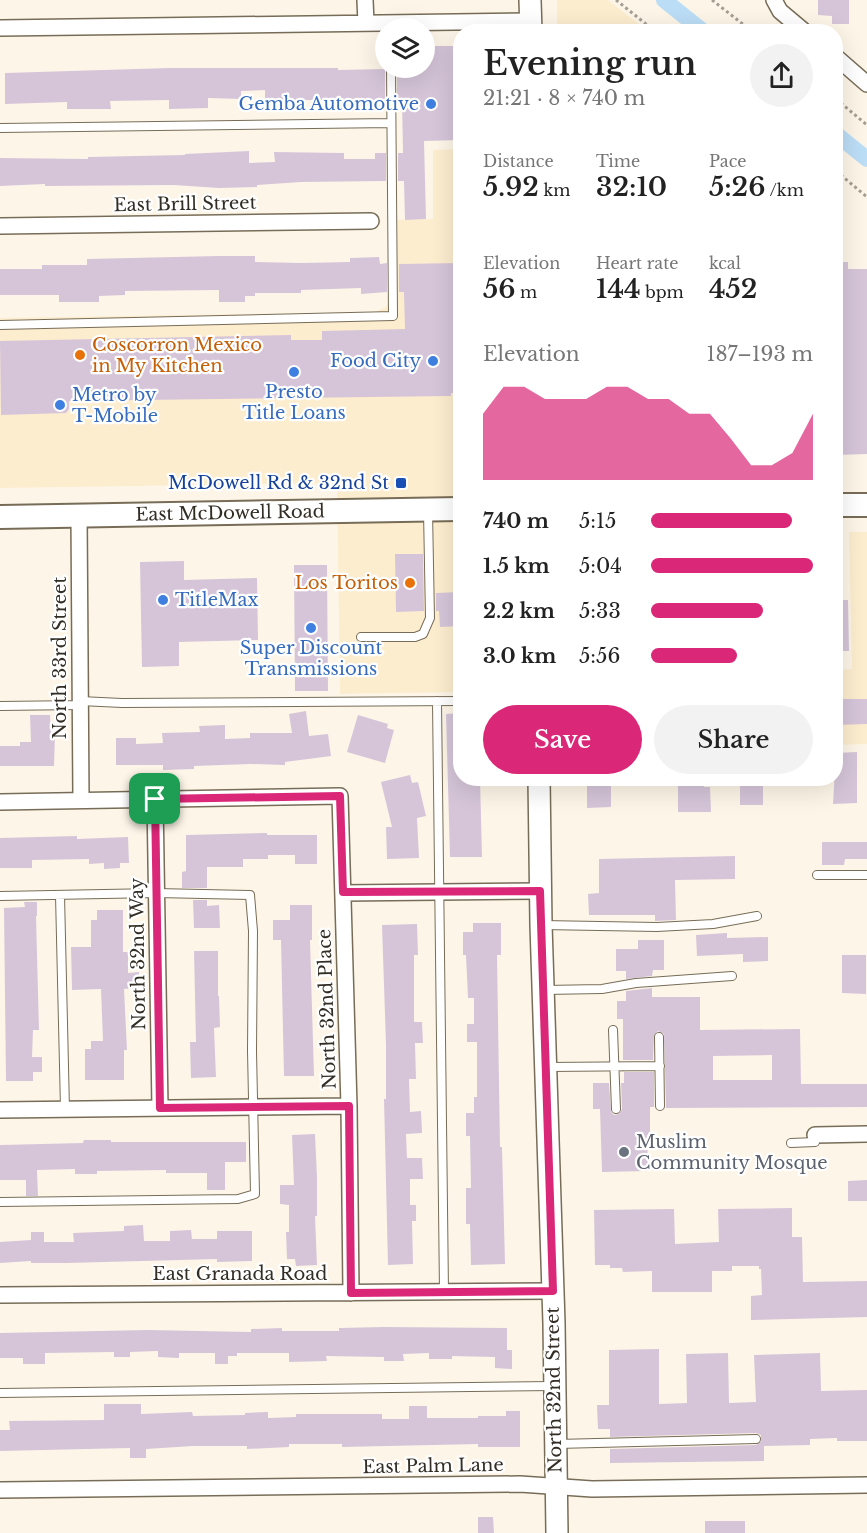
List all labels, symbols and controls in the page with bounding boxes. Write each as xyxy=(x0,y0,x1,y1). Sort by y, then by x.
map controls xyxy=(375,18,435,78)
button: layers xyxy=(375,18,435,78)
text: Evening run xyxy=(483,43,697,84)
button: share xyxy=(750,44,813,107)
text: 21:21 · 8 × 740 m xyxy=(483,86,645,110)
place label: Gemba Automotive xyxy=(239,93,419,115)
marker: Gemba Automotive xyxy=(424,97,438,111)
text: Distance xyxy=(483,151,554,171)
text: Time xyxy=(596,151,640,171)
text: Pace xyxy=(709,151,746,171)
text: 5.92 xyxy=(483,171,539,203)
text: 32:10 xyxy=(596,171,667,203)
text: 5:26 xyxy=(709,171,766,203)
text: km xyxy=(539,180,571,200)
text: /km xyxy=(766,180,804,200)
street label: East Brill Street xyxy=(113,192,257,216)
text: Elevation xyxy=(483,253,560,273)
text: Heart rate xyxy=(596,253,678,273)
text: kcal xyxy=(709,253,741,273)
text: 56 xyxy=(483,273,516,305)
text: 144 xyxy=(596,273,641,305)
text: 452 xyxy=(709,273,758,305)
text: m xyxy=(516,282,537,302)
text: bpm xyxy=(641,282,684,302)
place label: Coscorron Mexico in My Kitchen xyxy=(92,334,262,377)
text: Elevation xyxy=(483,342,580,366)
text: 187–193 m xyxy=(707,342,813,366)
marker: Coscorron Mexico in My Kitchen xyxy=(73,348,87,362)
place label: Food City xyxy=(330,350,421,372)
marker: Food City xyxy=(426,354,440,368)
marker: Presto Title Loans xyxy=(287,365,301,379)
place label: Presto Title Loans xyxy=(242,381,346,424)
place label: Metro by T-Mobile xyxy=(72,384,158,427)
marker: Metro by T-Mobile xyxy=(53,398,67,412)
place label: McDowell Rd & 32nd St xyxy=(168,472,389,494)
marker: McDowell Rd & 32nd St xyxy=(394,476,408,490)
street label: East McDowell Road xyxy=(135,500,325,526)
text: 740 m xyxy=(483,509,549,533)
text: 5:15 xyxy=(579,509,616,533)
text: 1.5 km xyxy=(483,554,550,578)
text: 5:04 xyxy=(579,554,622,578)
place label: Los Toritos xyxy=(295,572,398,594)
marker: Los Toritos xyxy=(403,576,417,590)
street label: North 33rd Street xyxy=(49,577,71,739)
place label: TitleMax xyxy=(175,589,258,611)
marker: TitleMax xyxy=(156,593,170,607)
text: 2.2 km xyxy=(483,599,555,623)
text: 5:33 xyxy=(579,599,621,623)
marker: Super Discount Transmissions xyxy=(304,621,318,635)
place label: Super Discount Transmissions xyxy=(240,637,382,680)
text: 3.0 km xyxy=(483,644,556,668)
text: 5:56 xyxy=(579,644,620,668)
button: Save xyxy=(483,705,642,774)
button: Share xyxy=(654,705,813,774)
pin xyxy=(129,773,180,824)
icon: arrive xyxy=(138,782,171,815)
street label: North 32nd Way xyxy=(126,877,150,1030)
street label: North 32nd Place xyxy=(313,928,341,1090)
place label: Muslim Community Mosque xyxy=(636,1131,828,1174)
marker: Muslim Community Mosque xyxy=(617,1145,631,1159)
street label: East Granada Road xyxy=(153,1263,327,1285)
street label: North 32nd Street xyxy=(542,1306,566,1473)
street label: East Palm Lane xyxy=(362,1454,504,1478)

